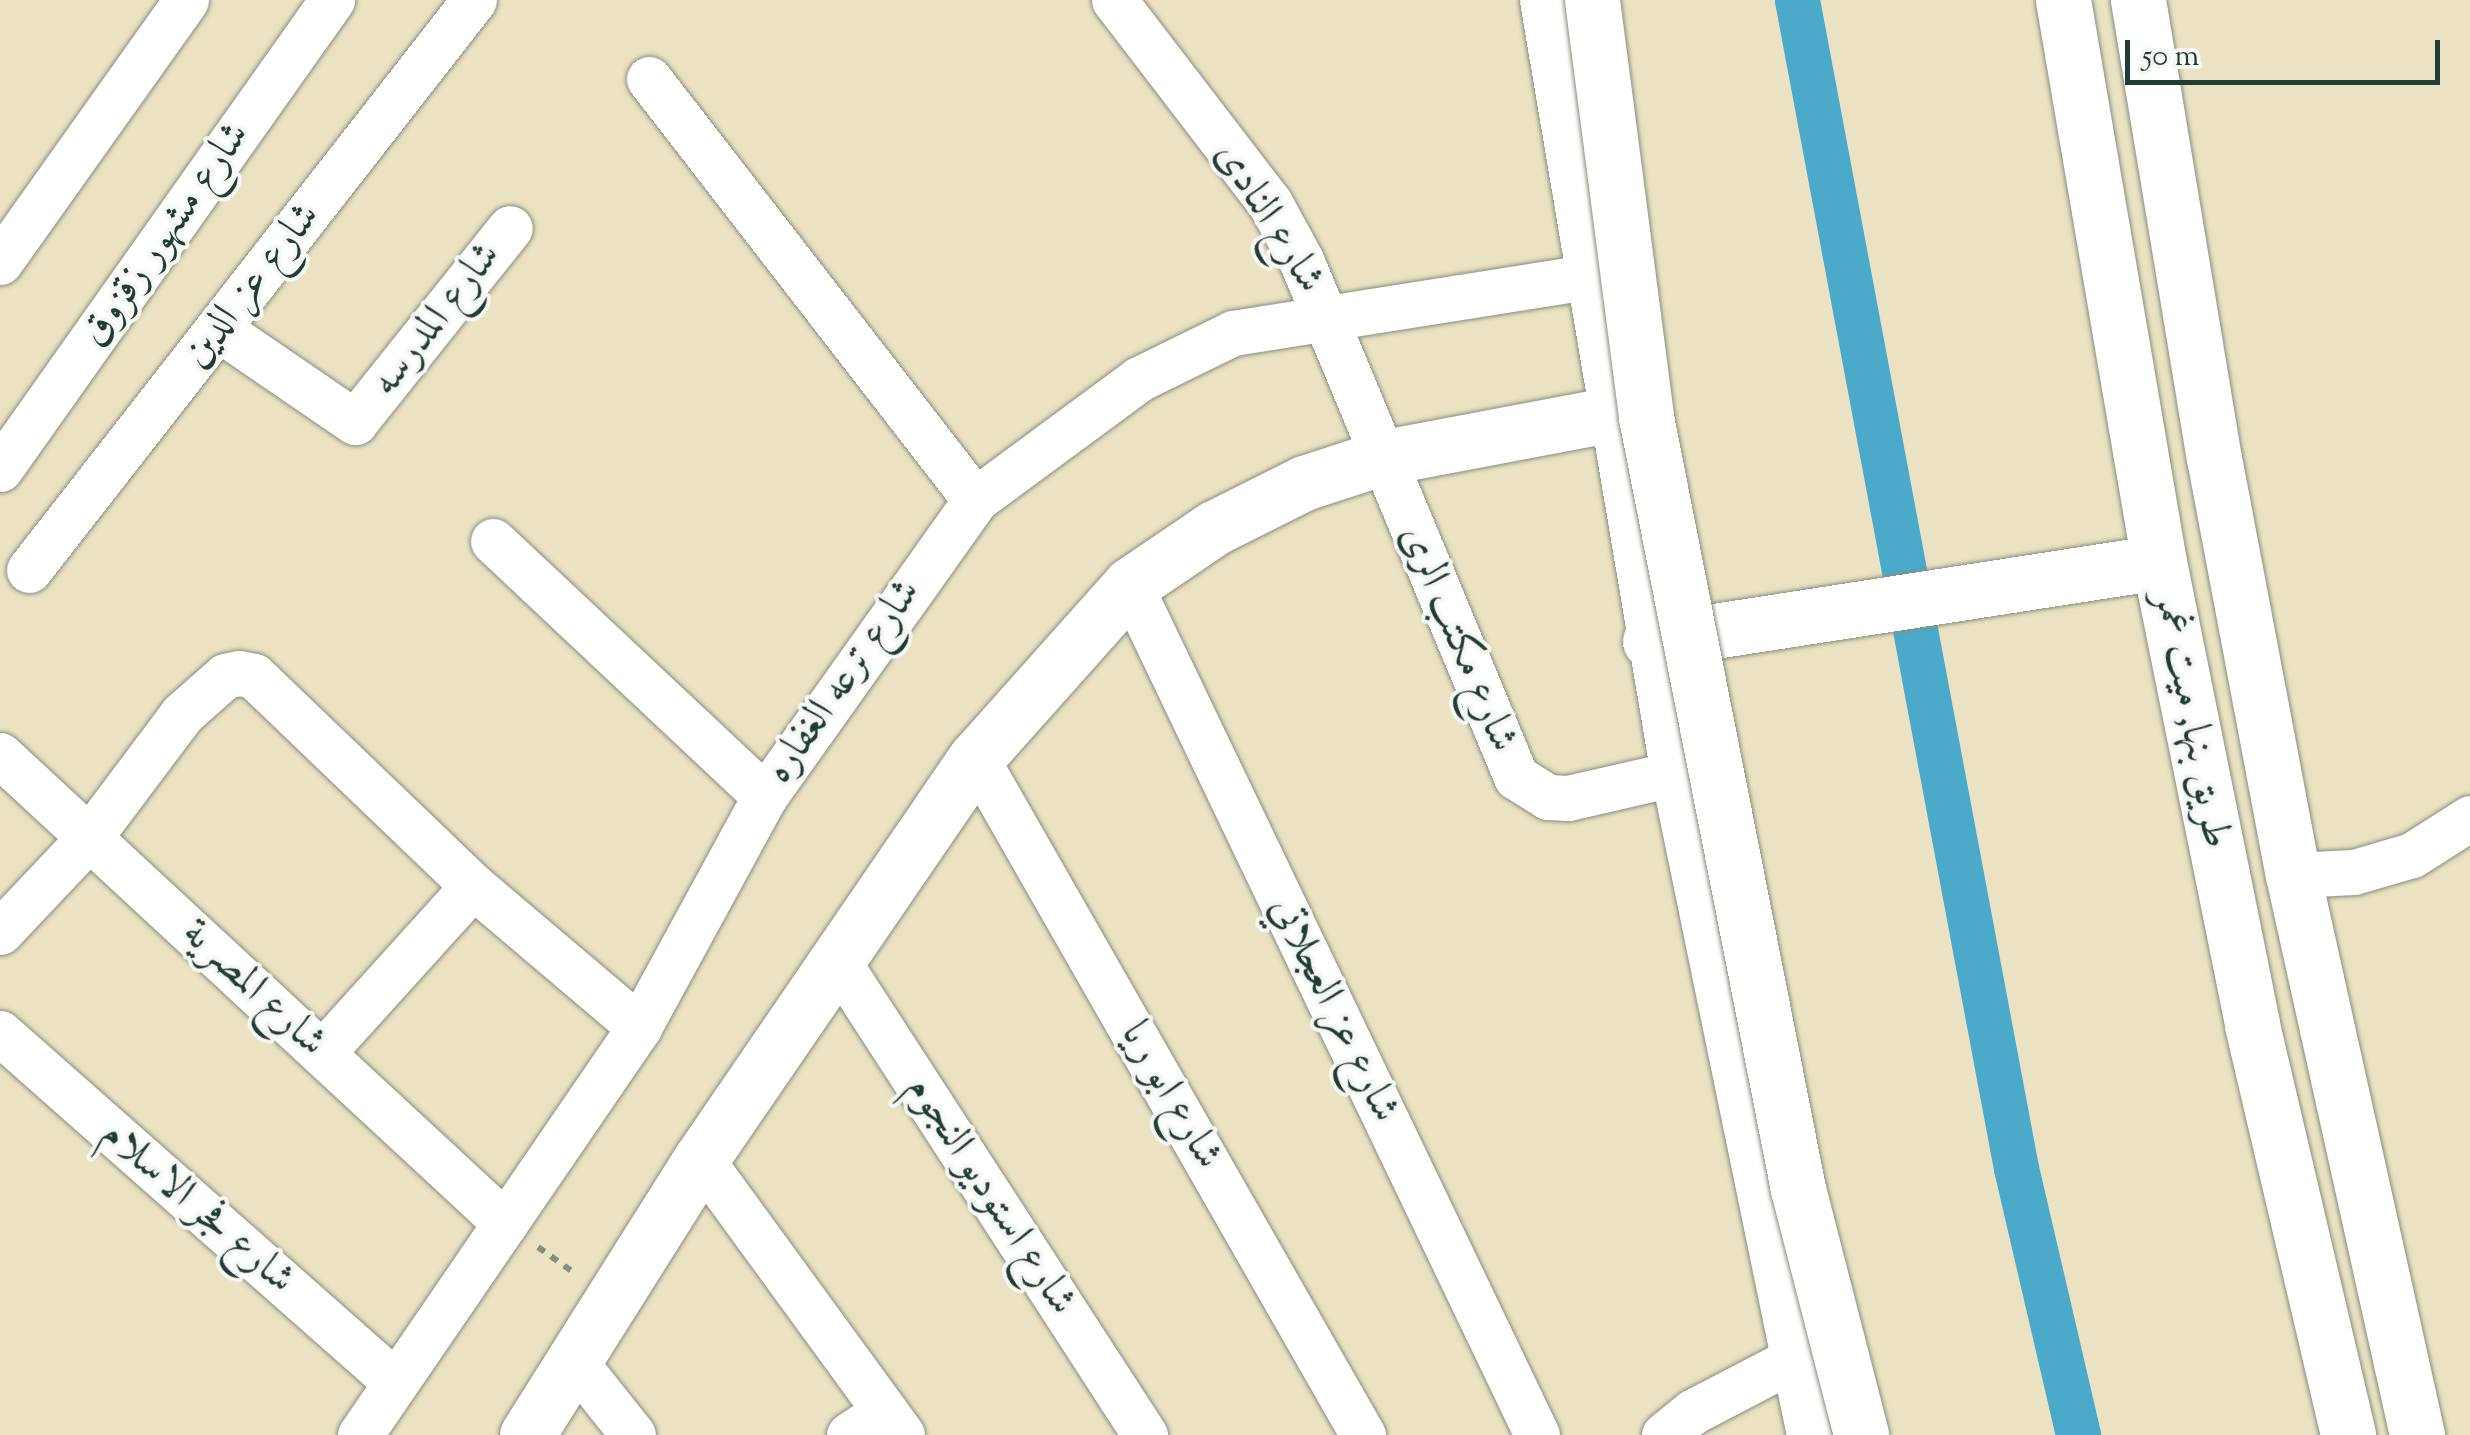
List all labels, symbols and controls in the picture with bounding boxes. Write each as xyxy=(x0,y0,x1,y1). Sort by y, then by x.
scale bar xyxy=(2130,20,2445,82)
text: 50 m xyxy=(2142,36,2199,79)
street label: شارع مشهور زقزوق xyxy=(70,113,262,357)
street label: شارع النادى xyxy=(1202,133,1334,303)
street label: شارع عز الدين xyxy=(172,193,332,379)
street label: شارع المدرسه xyxy=(361,233,513,407)
street label: شارع مكتب الرى xyxy=(1387,518,1527,760)
street label: شارع ترعه الغفاره xyxy=(755,570,933,794)
street label: طريق بنها, ميت غمر xyxy=(2141,587,2241,853)
street label: شارع عز العجلاتي xyxy=(1257,889,1409,1131)
street label: شارع المصرية xyxy=(170,909,336,1069)
street label: شارع ابو ريا xyxy=(1108,1013,1232,1179)
street label: شارع استوديو النجوم xyxy=(894,1067,1086,1325)
street label: شارع فجر الاسلام xyxy=(90,1110,304,1306)

